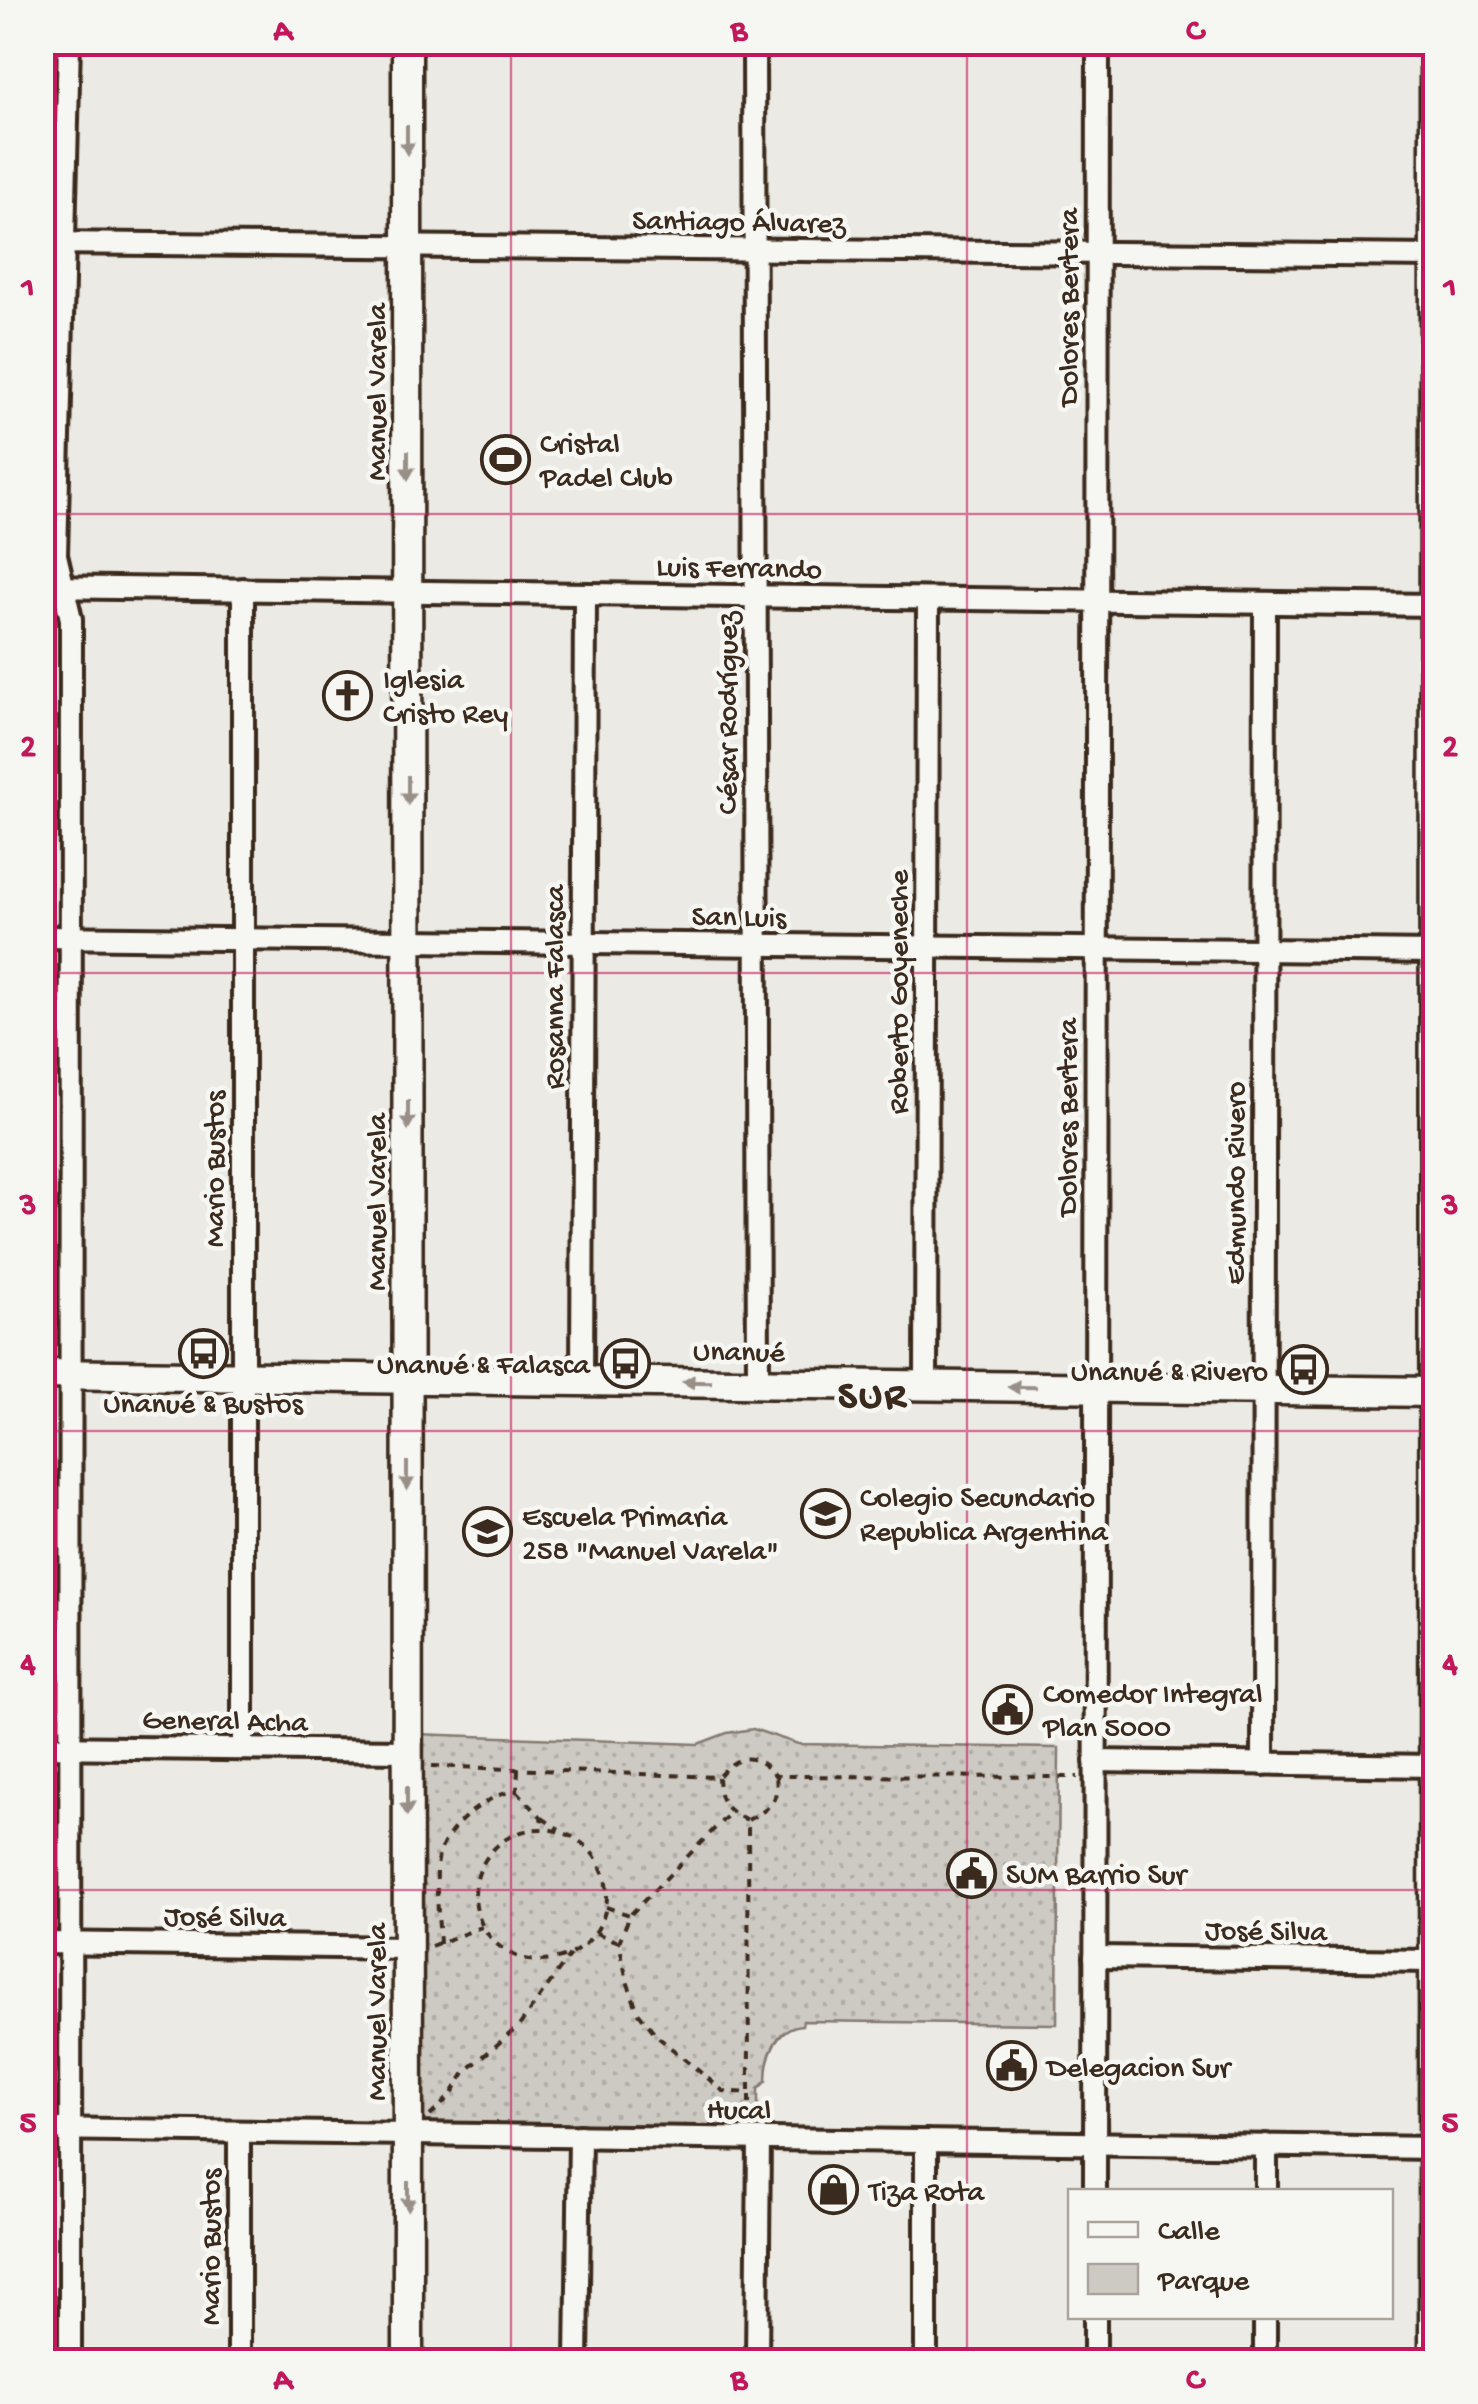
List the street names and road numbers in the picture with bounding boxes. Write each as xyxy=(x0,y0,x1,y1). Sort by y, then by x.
street label: Santiago Álvarez xyxy=(632,204,847,244)
street label: Dolores Bertera xyxy=(1054,207,1089,408)
street label: Manuel Varela xyxy=(362,302,397,481)
street label: Luis Ferrando xyxy=(656,552,822,589)
street label: César Rodríguez xyxy=(713,611,748,815)
street label: Roberto Goyeneche xyxy=(884,869,919,1114)
street label: Rosanna Falasca xyxy=(540,883,575,1089)
street label: San Luis xyxy=(691,901,787,938)
street label: Dolores Bertera xyxy=(1053,1017,1088,1218)
street label: Edmundo Rivero xyxy=(1221,1081,1256,1285)
street label: Mario Bustos xyxy=(200,1090,235,1247)
street label: Manuel Varela xyxy=(362,1112,397,1291)
street label: Unanué xyxy=(693,1336,786,1373)
street label: General Acha xyxy=(142,1705,309,1742)
street label: José Silva xyxy=(164,1901,288,1938)
street label: José Silva xyxy=(1205,1915,1329,1952)
street label: Manuel Varela xyxy=(362,1922,397,2101)
street label: Hucal xyxy=(706,2094,772,2131)
street label: Mario Bustos xyxy=(196,2168,231,2325)

